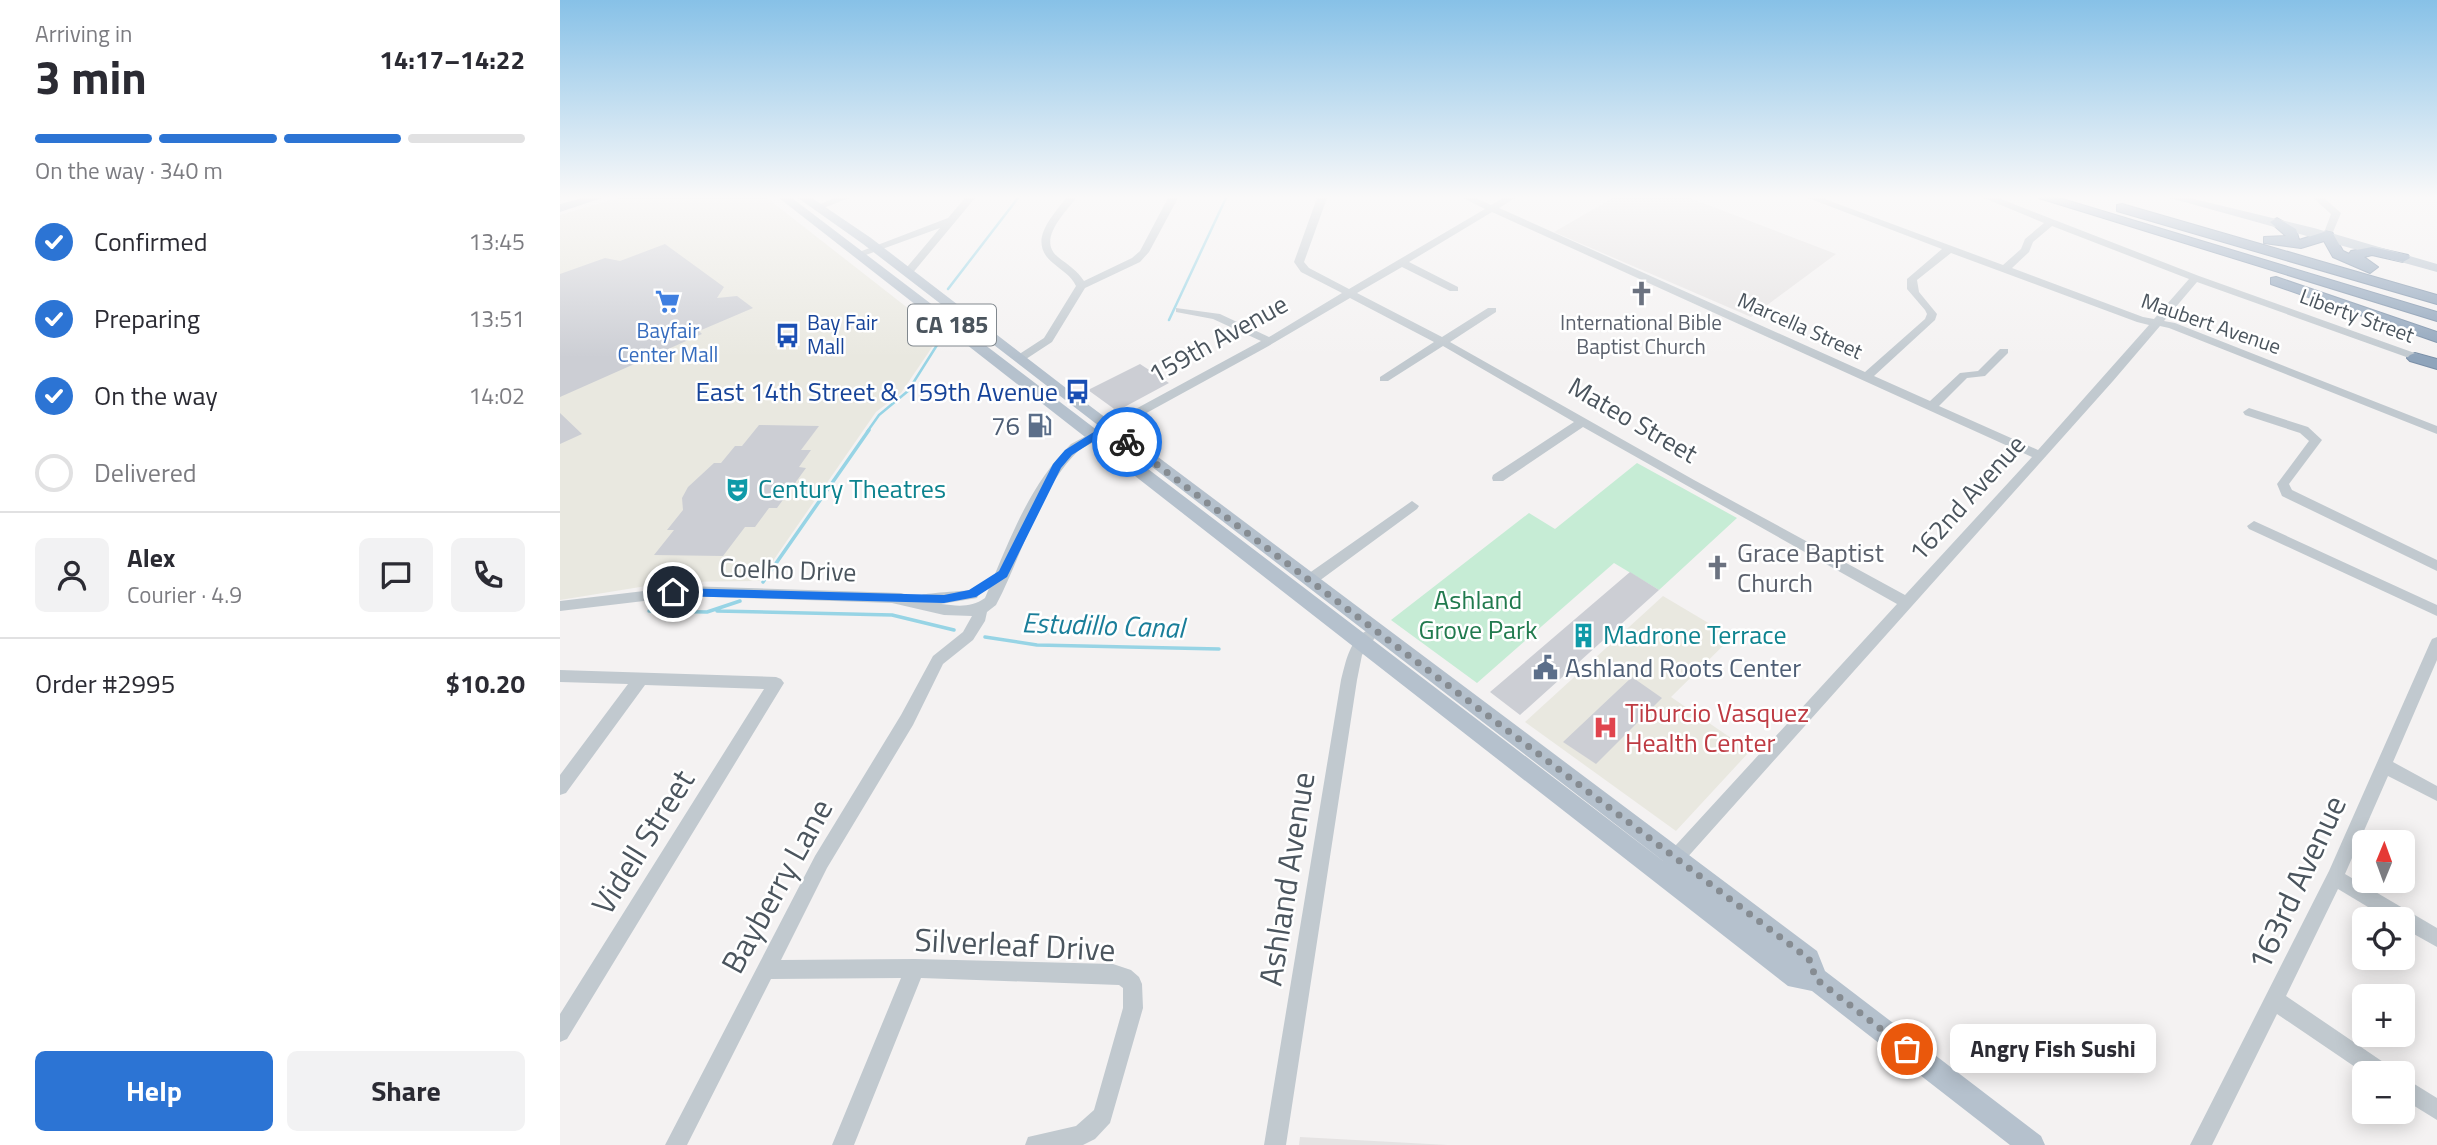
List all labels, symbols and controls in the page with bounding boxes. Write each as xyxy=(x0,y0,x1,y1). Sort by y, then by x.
text: Arriving in xyxy=(35,16,132,51)
text: 14:17–14:22 xyxy=(379,40,525,79)
text: 3 min xyxy=(35,42,147,112)
text: On the way · 340 m xyxy=(35,153,223,188)
text: Confirmed xyxy=(94,222,208,261)
icon: check xyxy=(35,223,73,261)
text: 13:45 xyxy=(468,224,525,259)
church icon: International Bible Baptist Church xyxy=(1627,280,1655,308)
street label: Liberty Street xyxy=(2296,280,2420,351)
street label: Marcella Street xyxy=(1733,283,1869,367)
street label: 159th Avenue xyxy=(1141,284,1294,393)
street label: Maubert Avenue xyxy=(2137,284,2286,362)
supermarket icon: Bayfair Center Mall xyxy=(654,288,682,316)
text: Preparing xyxy=(94,299,200,338)
icon: check xyxy=(35,300,73,338)
text: 13:51 xyxy=(468,301,525,336)
road number: CA 185 xyxy=(908,304,996,346)
place label: Bay Fair Mall xyxy=(807,306,878,362)
place label: International Bible Baptist Church xyxy=(1560,306,1722,362)
place label: Bayfair Center Mall xyxy=(618,314,718,370)
bus stop icon: Bay Fair Mall xyxy=(773,321,801,349)
street label: Mateo Street xyxy=(1561,367,1705,472)
place label: East 14th Street & 159th Avenue xyxy=(696,372,1058,411)
text: On the way xyxy=(94,376,218,415)
icon: check xyxy=(35,377,73,415)
text: 14:02 xyxy=(468,378,525,413)
bus stop icon: East 14th Street & 159th Avenue xyxy=(1064,378,1092,406)
place label: 76 xyxy=(991,406,1020,445)
courier xyxy=(1092,407,1162,477)
fuel station icon: 76 xyxy=(1026,412,1054,440)
icon: bike xyxy=(1108,423,1146,461)
street label: 162nd Avenue xyxy=(1899,426,2034,570)
text: Delivered xyxy=(94,453,197,492)
place label: Century Theatres xyxy=(758,469,946,508)
theatre icon: Century Theatres xyxy=(724,475,752,503)
place label: Grace Baptist Church xyxy=(1737,533,1884,602)
button: person xyxy=(35,538,109,612)
text: Alex xyxy=(127,538,175,577)
button: chat xyxy=(359,538,433,612)
button: phone xyxy=(451,538,525,612)
street label: Coelho Drive xyxy=(719,548,857,591)
church icon: Grace Baptist Church xyxy=(1703,554,1731,582)
pin xyxy=(643,562,703,622)
icon: home xyxy=(654,573,692,611)
text: Courier · 4.9 xyxy=(127,577,242,612)
park label: Ashland Grove Park xyxy=(1418,580,1538,649)
water label: Estudillo Canal xyxy=(1021,600,1188,649)
place label: Madrone Terrace xyxy=(1603,615,1787,654)
building icon: Madrone Terrace xyxy=(1569,621,1597,649)
place label: Ashland Roots Center xyxy=(1565,648,1801,687)
public building icon: Ashland Roots Center xyxy=(1531,654,1559,682)
text: Order #2995 xyxy=(35,664,175,703)
text: $10.20 xyxy=(446,664,525,703)
place label: Tiburcio Vasquez Health Center xyxy=(1625,693,1809,762)
hospital icon: Tiburcio Vasquez Health Center xyxy=(1591,714,1619,742)
street label: Videll Street xyxy=(579,760,706,923)
street label: Ashland Avenue xyxy=(1245,769,1327,989)
street label: 163rd Avenue xyxy=(2235,787,2358,978)
street label: Bayberry Lane xyxy=(708,789,844,982)
north arrow xyxy=(2352,830,2415,892)
map controls xyxy=(2352,830,2415,1124)
button: locate xyxy=(2352,907,2415,970)
street label: Silverleaf Drive xyxy=(913,915,1117,973)
button: + xyxy=(2352,984,2415,1047)
pin xyxy=(1877,1019,1937,1079)
callout: Angry Fish Sushi xyxy=(1949,1024,2156,1074)
icon: bag xyxy=(1888,1030,1926,1068)
text: Angry Fish Sushi xyxy=(1970,1031,2136,1066)
button: Help xyxy=(35,1051,273,1131)
button: Share xyxy=(287,1051,525,1131)
button: − xyxy=(2352,1061,2415,1124)

